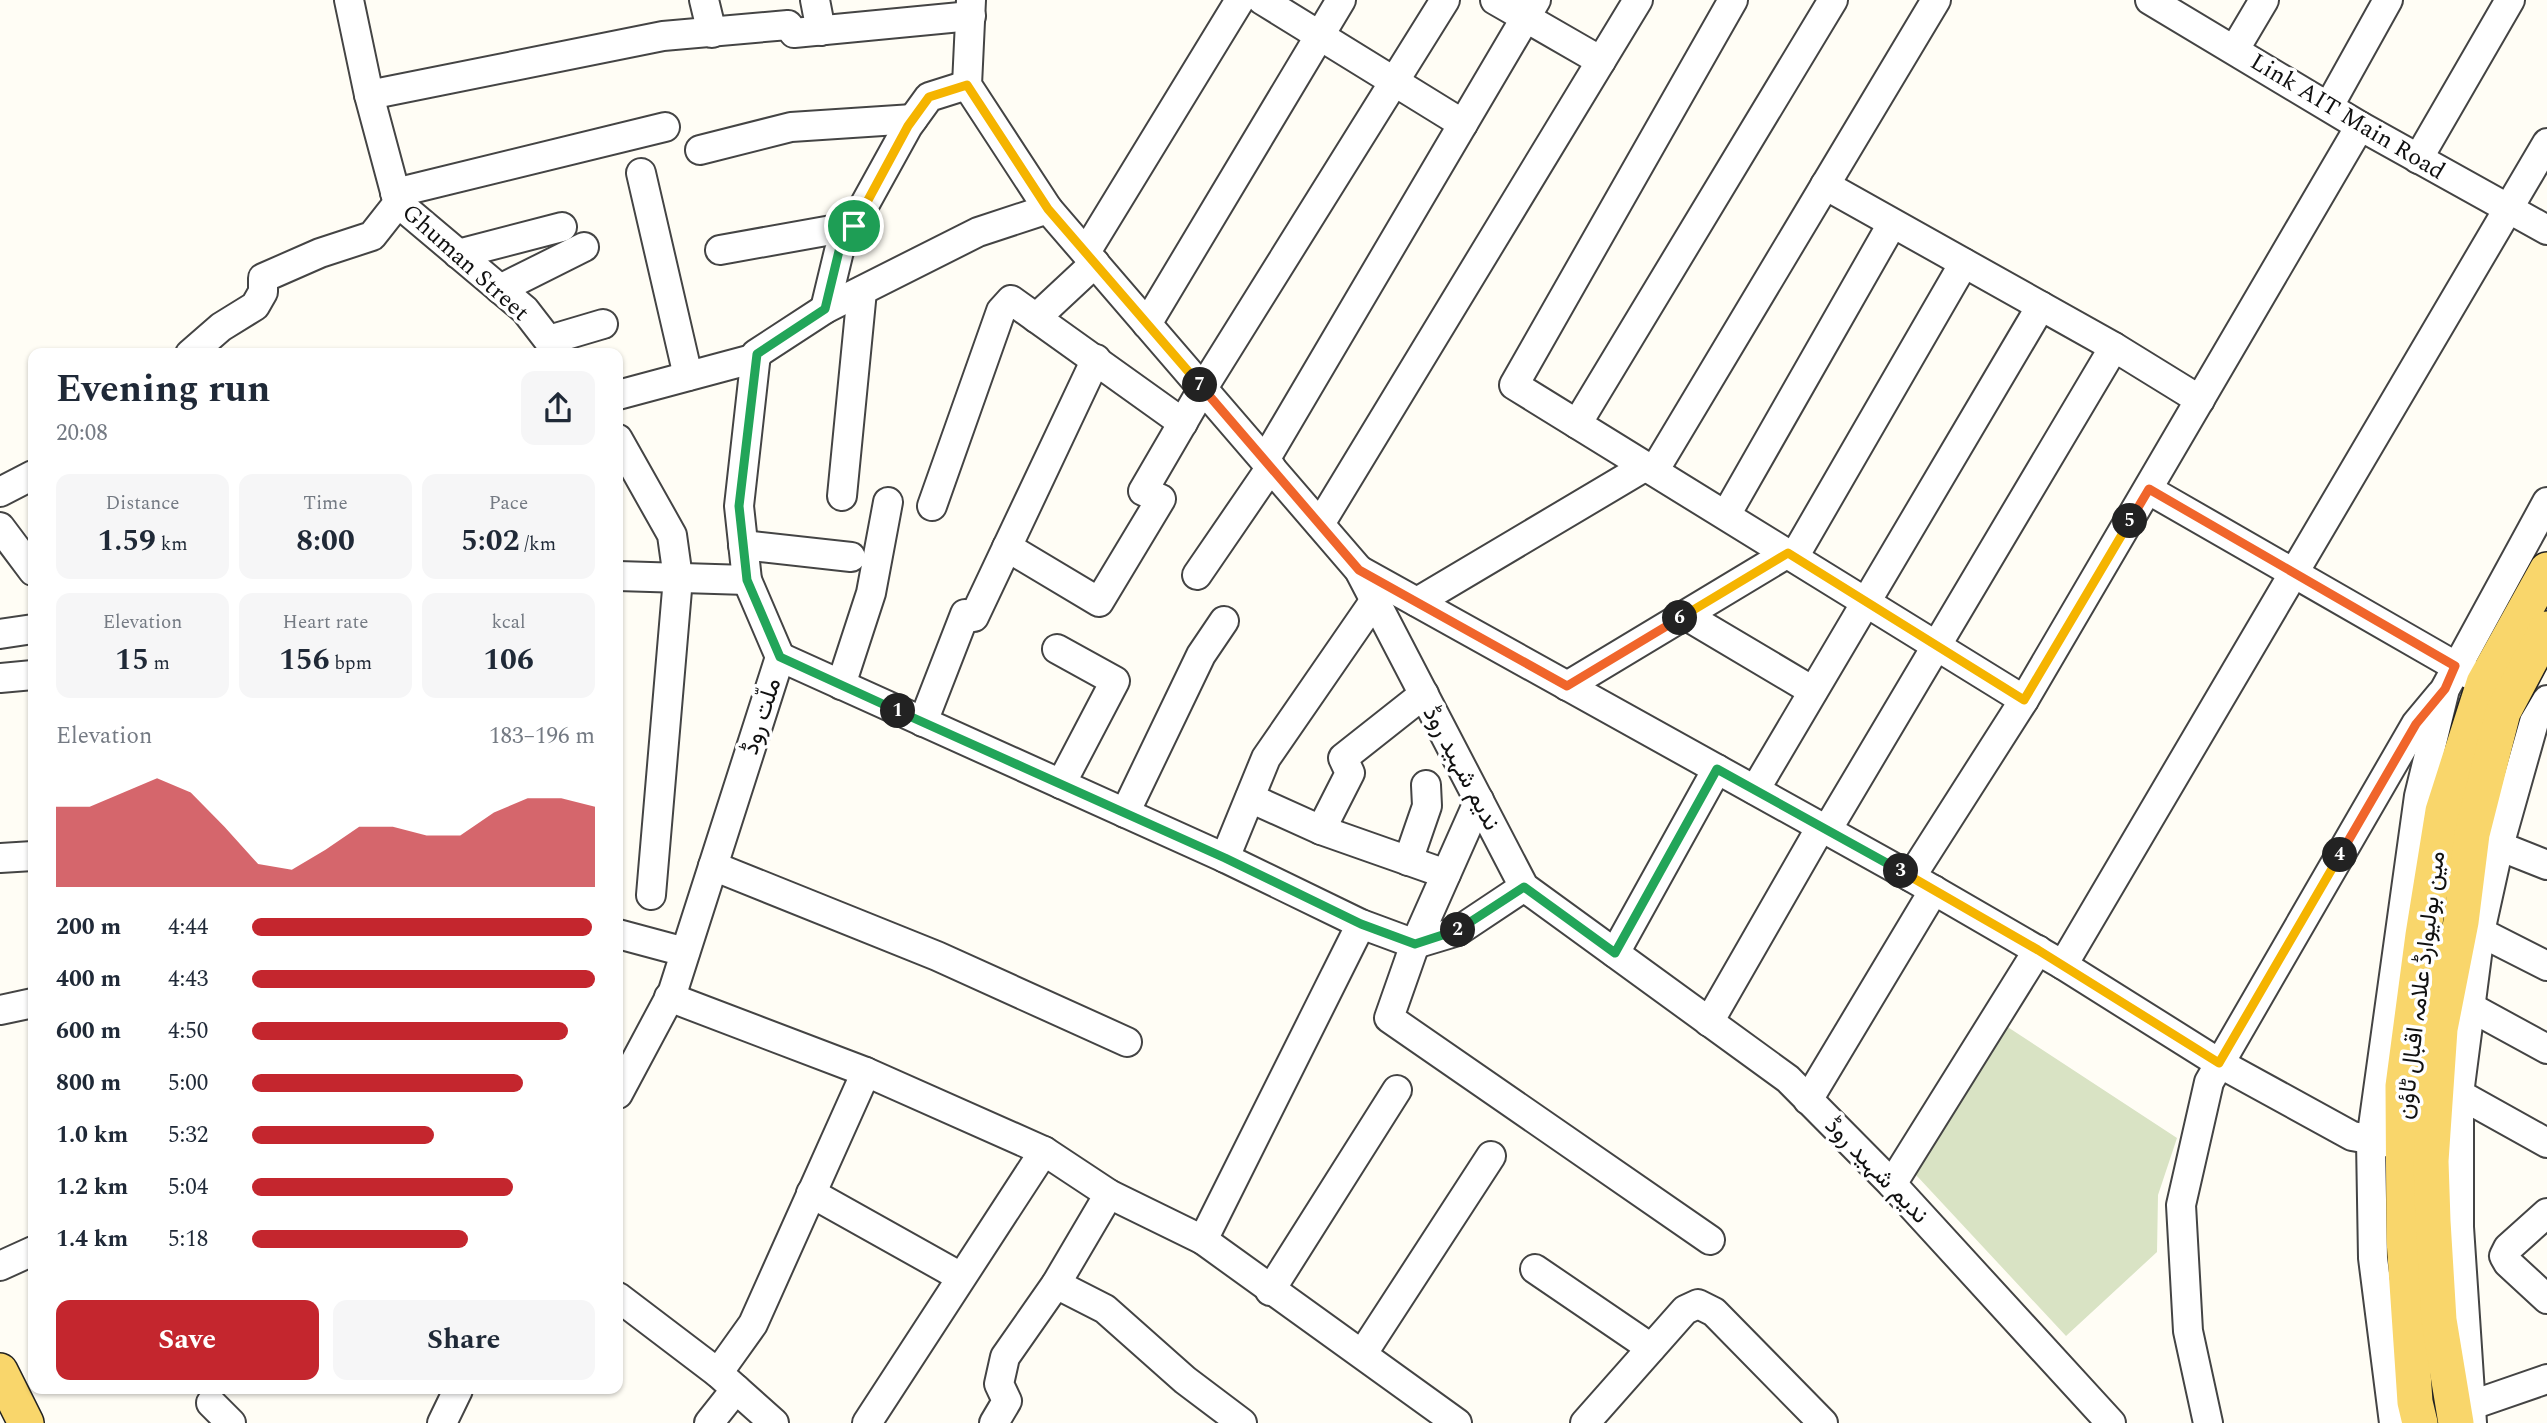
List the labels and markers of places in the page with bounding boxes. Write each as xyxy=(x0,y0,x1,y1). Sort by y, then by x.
pin xyxy=(824,196,884,256)
pin: 7 xyxy=(1182,368,1218,402)
pin: 5 xyxy=(2112,504,2148,538)
pin: 6 xyxy=(1662,600,1698,636)
pin: 1 xyxy=(880,694,916,728)
pin: 4 xyxy=(2322,838,2358,872)
pin: 3 xyxy=(1884,854,1918,888)
pin: 2 xyxy=(1440,912,1476,948)

